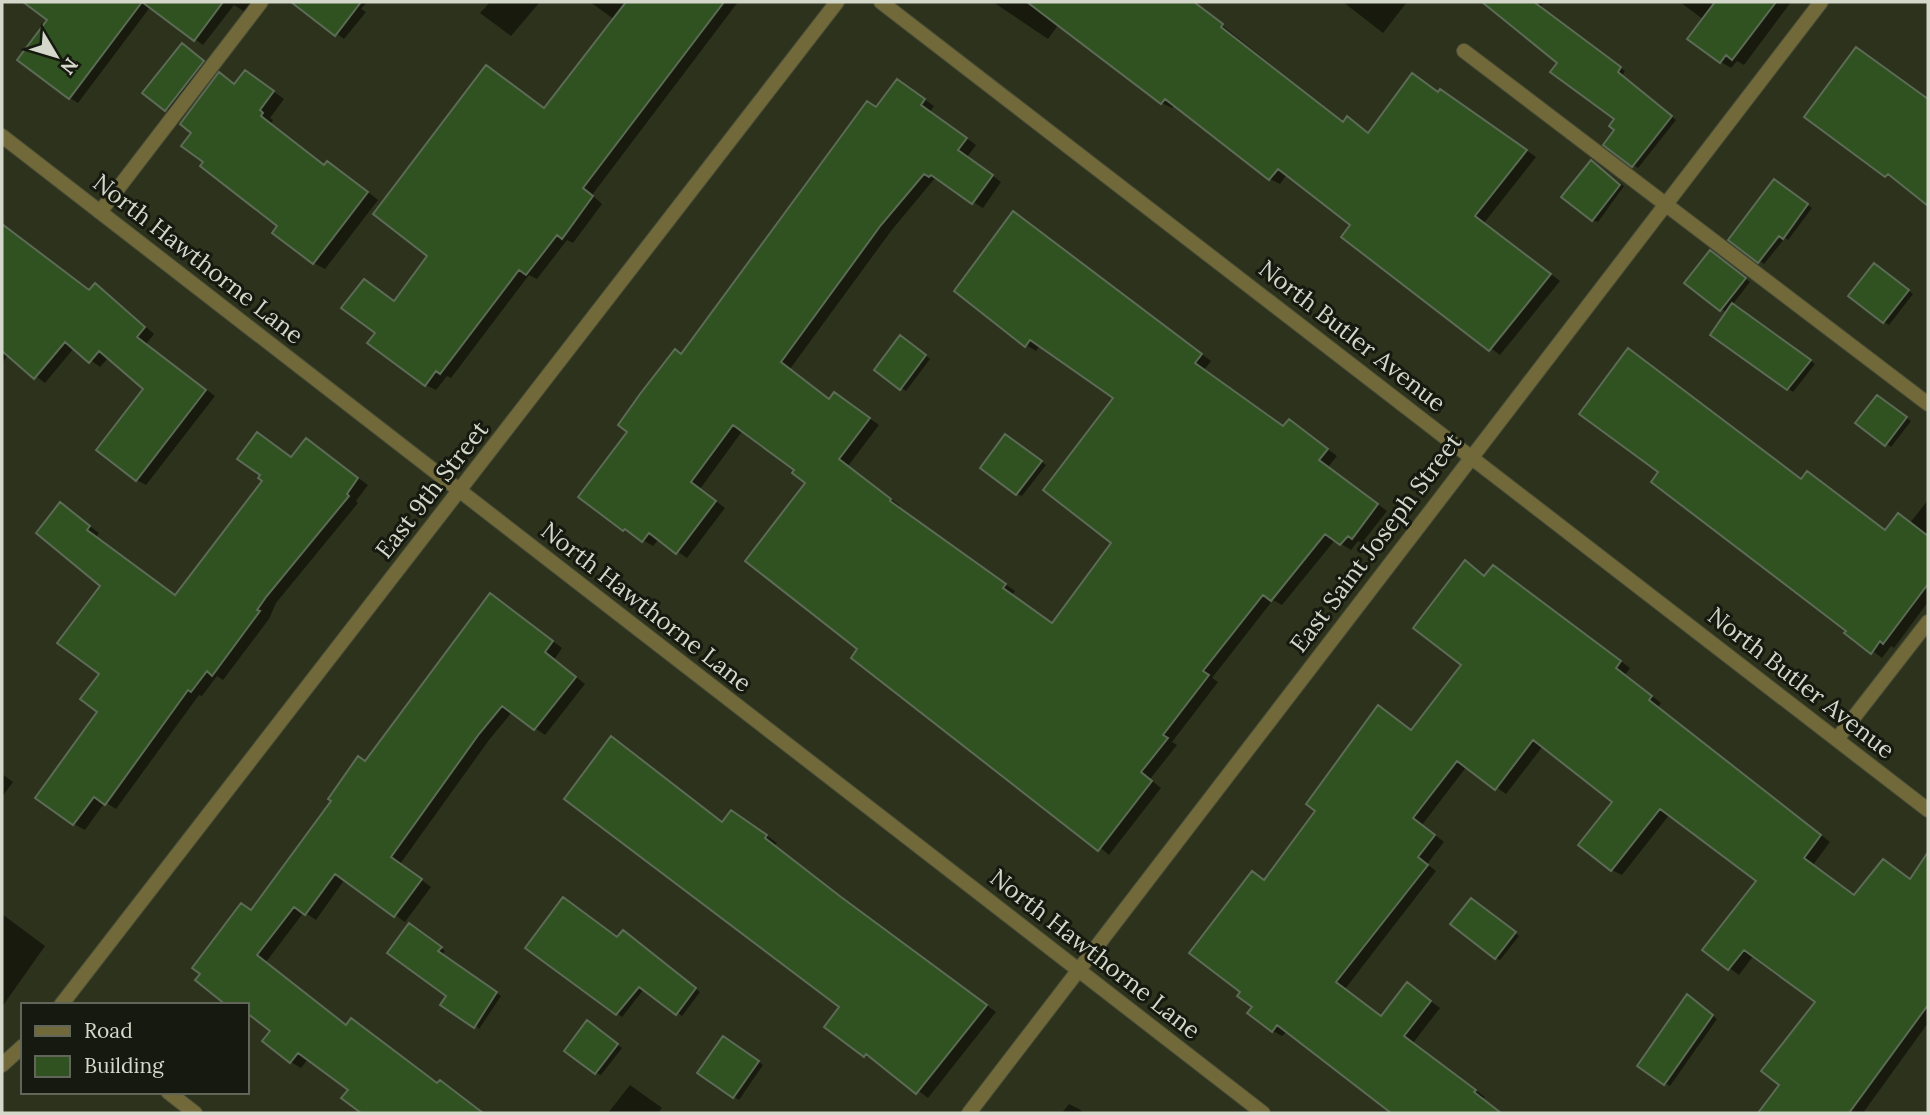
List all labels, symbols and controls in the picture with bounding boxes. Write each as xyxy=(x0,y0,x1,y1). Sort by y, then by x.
north arrow xyxy=(21,21,91,91)
text: N xyxy=(55,53,83,80)
street label: North Hawthorne Lane xyxy=(87,167,310,350)
street label: North Butler Avenue xyxy=(1253,253,1452,418)
street label: East 9th Street xyxy=(368,414,495,565)
street label: East Saint Joseph Street xyxy=(1283,426,1469,659)
street label: North Hawthorne Lane xyxy=(535,515,758,698)
street label: North Butler Avenue xyxy=(1702,600,1901,765)
street label: North Hawthorne Lane xyxy=(984,862,1207,1045)
legend xyxy=(21,1003,248,1094)
text: Road xyxy=(84,1017,133,1044)
text: Building xyxy=(84,1052,164,1079)

